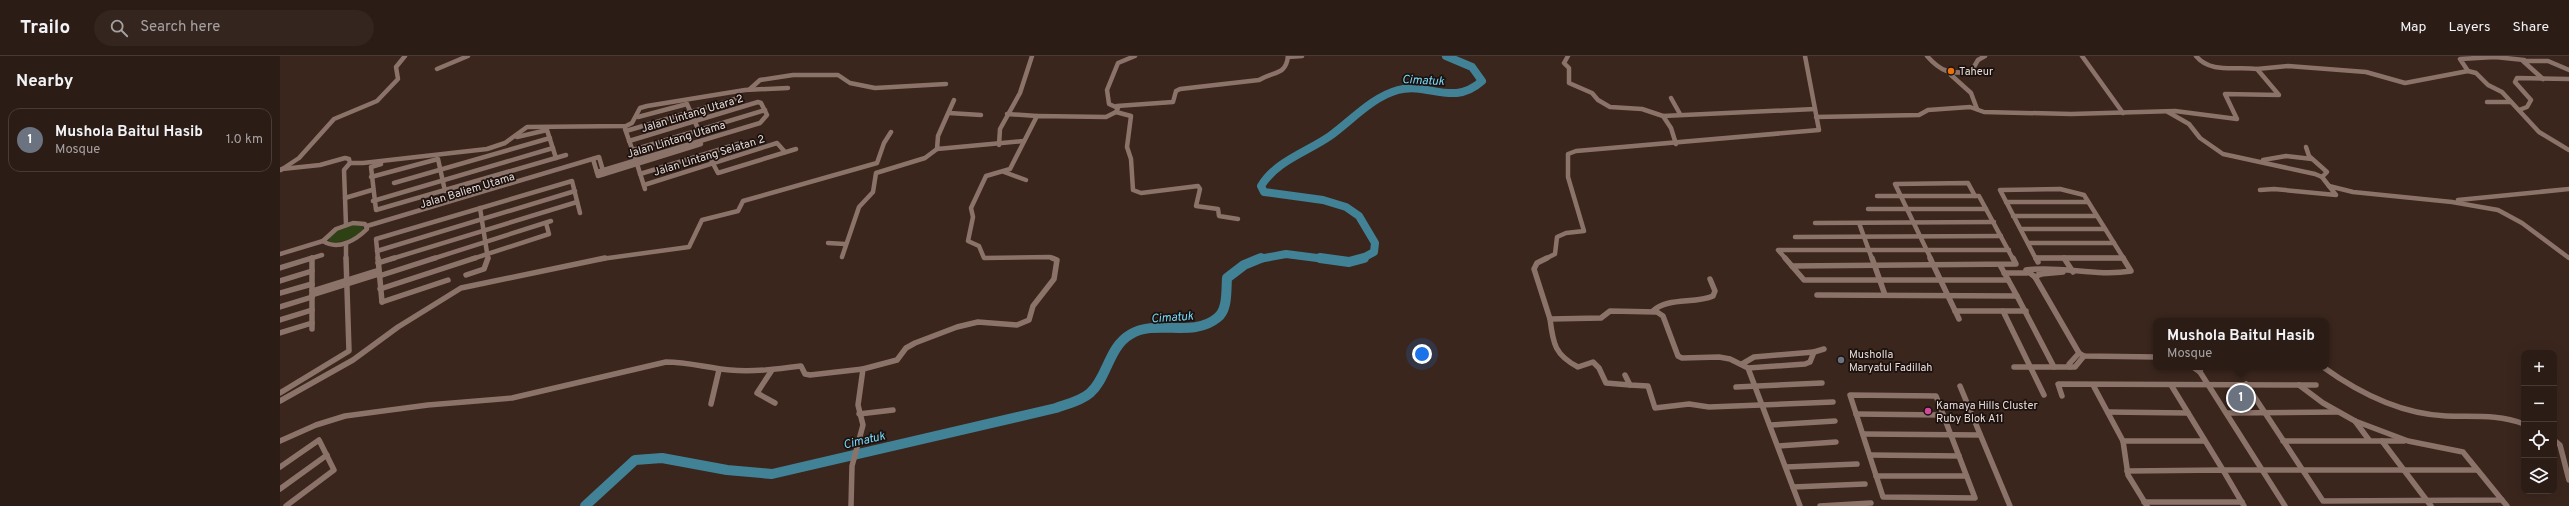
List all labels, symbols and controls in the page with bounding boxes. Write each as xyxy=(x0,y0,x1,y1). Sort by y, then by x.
search box xyxy=(94,10,374,46)
text: Trailo xyxy=(20,16,70,40)
icon: search xyxy=(108,17,130,39)
text: Search here xyxy=(140,18,220,37)
text: Map xyxy=(2400,19,2426,36)
text: Layers xyxy=(2448,19,2490,36)
text: Share xyxy=(2512,19,2549,36)
place label: Taheur xyxy=(1959,65,1994,79)
marker: Taheur xyxy=(1946,66,1956,76)
text: Nearby xyxy=(16,71,73,93)
water label: Cimatuk xyxy=(1401,72,1445,90)
street label: Jalan Lintang Utara 2 xyxy=(639,92,745,136)
street label: Jalan Lintang Utama xyxy=(625,118,727,162)
text: Mushola Baitul Hasib xyxy=(55,123,203,142)
text: 1 xyxy=(27,132,33,148)
text: 1.0 km xyxy=(226,132,263,148)
street label: Jalan Lintang Selatan 2 xyxy=(652,132,767,180)
text: Mosque xyxy=(55,142,100,158)
street label: Jalan Baliem Utama xyxy=(418,170,517,212)
water label: Cimatuk xyxy=(1150,308,1195,327)
popup xyxy=(2153,318,2329,370)
text: Mushola Baitul Hasib xyxy=(2167,327,2315,346)
your location xyxy=(1412,344,1432,364)
text: Mosque xyxy=(2167,346,2212,362)
place label: Musholla Maryatul Fadillah xyxy=(1849,348,1933,375)
map controls xyxy=(2521,350,2557,494)
button: + xyxy=(2521,350,2557,386)
marker: Musholla Maryatul Fadillah xyxy=(1836,355,1846,365)
pin: 1 xyxy=(2228,383,2254,413)
button: − xyxy=(2521,386,2557,422)
place label: Kamaya Hills Cluster Ruby Blok A11 xyxy=(1936,399,2038,426)
marker: Kamaya Hills Cluster Ruby Blok A11 xyxy=(1923,406,1933,416)
button: locate xyxy=(2521,422,2557,458)
water label: Cimatuk xyxy=(842,428,888,454)
button: layers xyxy=(2521,458,2557,494)

